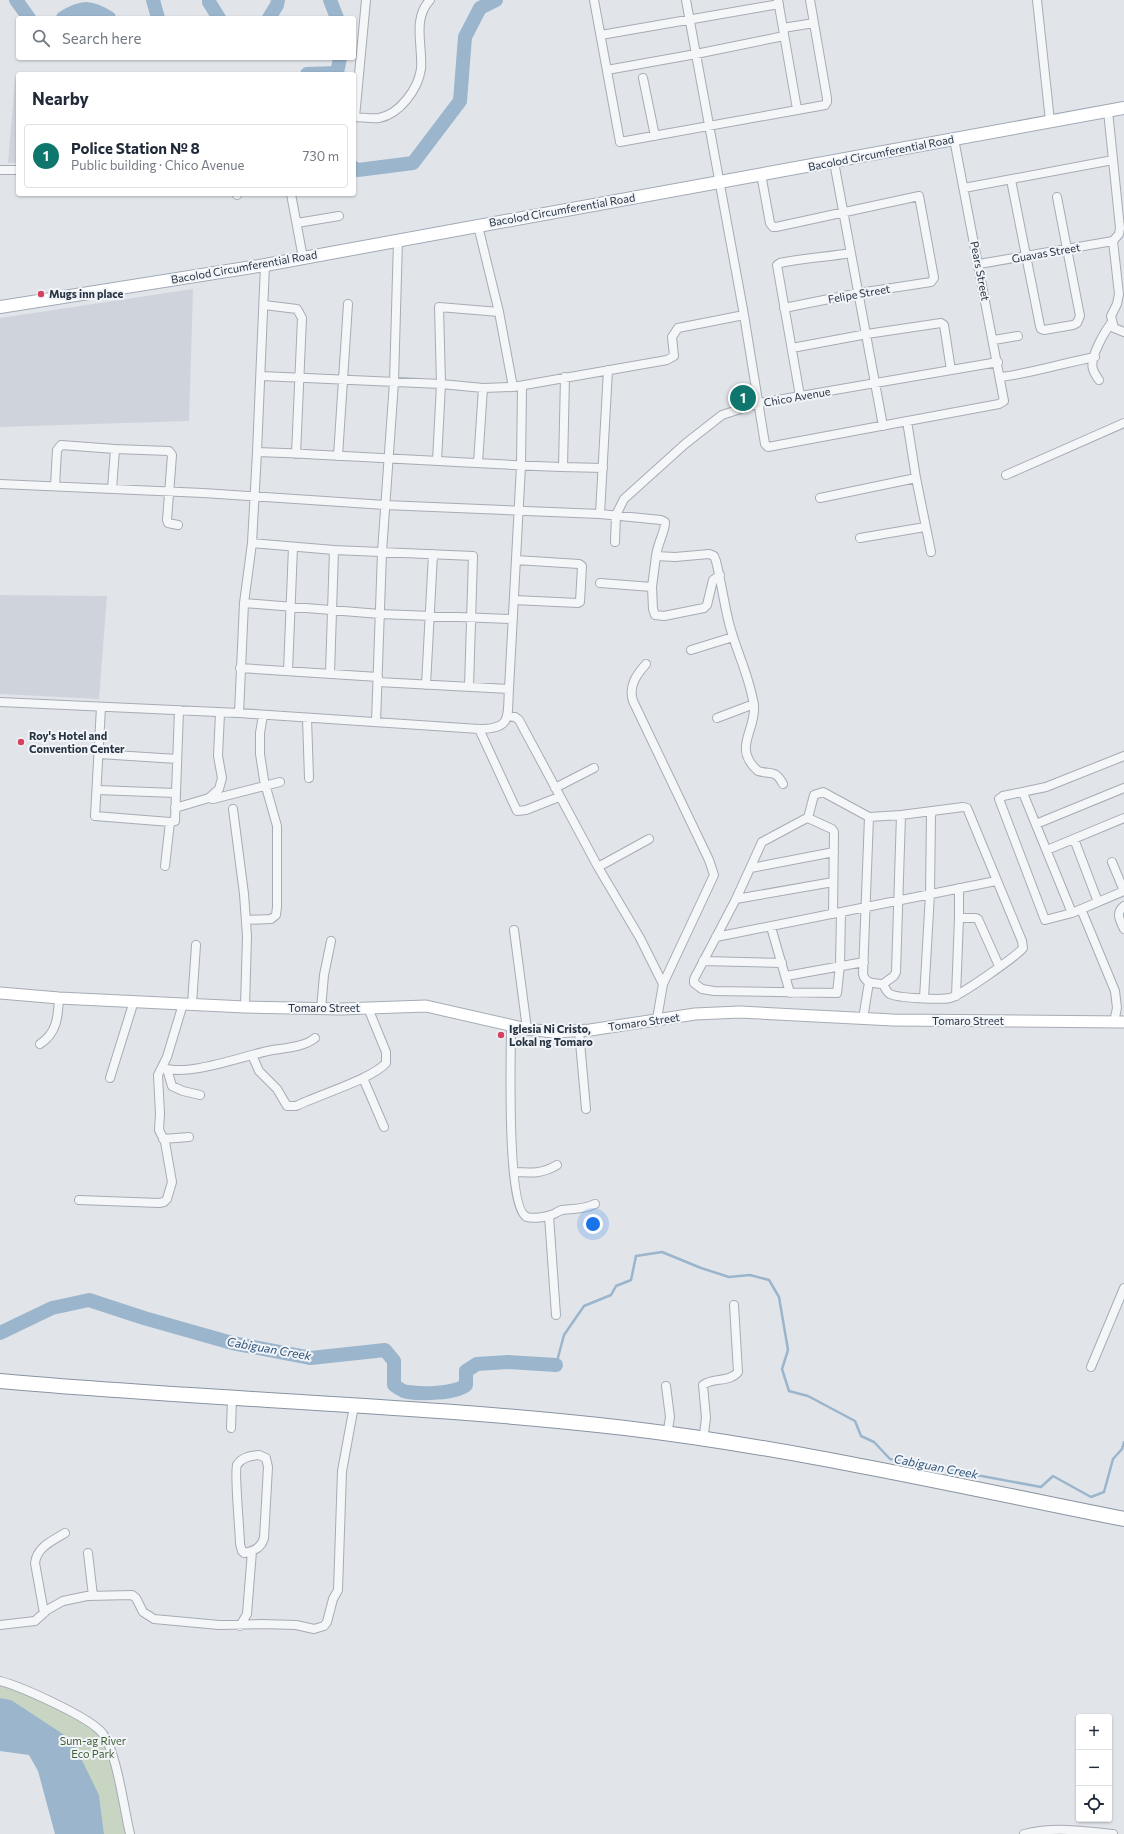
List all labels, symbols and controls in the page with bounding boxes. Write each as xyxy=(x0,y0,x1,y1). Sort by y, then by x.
search box xyxy=(16,16,356,60)
icon: search xyxy=(30,27,52,49)
text: Search here xyxy=(62,29,141,47)
text: Nearby xyxy=(32,88,89,109)
street label: Bacolod Circumferential Road xyxy=(807,132,955,173)
text: Police Station № 8 xyxy=(71,139,200,157)
text: 1 xyxy=(43,148,49,164)
text: 730 m xyxy=(302,148,339,164)
text: Public building · Chico Avenue xyxy=(71,157,244,173)
street label: Bacolod Circumferential Road xyxy=(488,190,636,229)
street label: Pears Street xyxy=(968,240,993,302)
street label: Guavas Street xyxy=(1011,240,1082,265)
street label: Bacolod Circumferential Road xyxy=(170,247,318,286)
street label: Felipe Street xyxy=(827,282,892,305)
place label: Mugs inn place xyxy=(49,287,124,300)
marker: Mugs inn place xyxy=(36,289,46,299)
pin: 1 xyxy=(730,383,756,413)
street label: Chico Avenue xyxy=(763,384,831,409)
place label: Roy's Hotel and Convention Center xyxy=(29,729,125,755)
marker: Roy's Hotel and Convention Center xyxy=(16,737,26,747)
street label: Tomaro Street xyxy=(288,1001,361,1014)
street label: Tomaro Street xyxy=(607,1010,681,1033)
street label: Tomaro Street xyxy=(932,1014,1005,1027)
place label: Iglesia Ni Cristo, Lokal ng Tomaro xyxy=(509,1022,593,1048)
marker: Iglesia Ni Cristo, Lokal ng Tomaro xyxy=(496,1030,506,1040)
your location xyxy=(583,1214,603,1234)
water label: Cabiguan Creek xyxy=(226,1334,313,1362)
water label: Cabiguan Creek xyxy=(893,1451,980,1481)
map controls xyxy=(1076,1714,1112,1822)
button: + xyxy=(1076,1714,1112,1750)
park label: Sum-ag River Eco Park xyxy=(60,1734,127,1760)
button: − xyxy=(1076,1750,1112,1786)
button: locate xyxy=(1076,1786,1112,1822)

